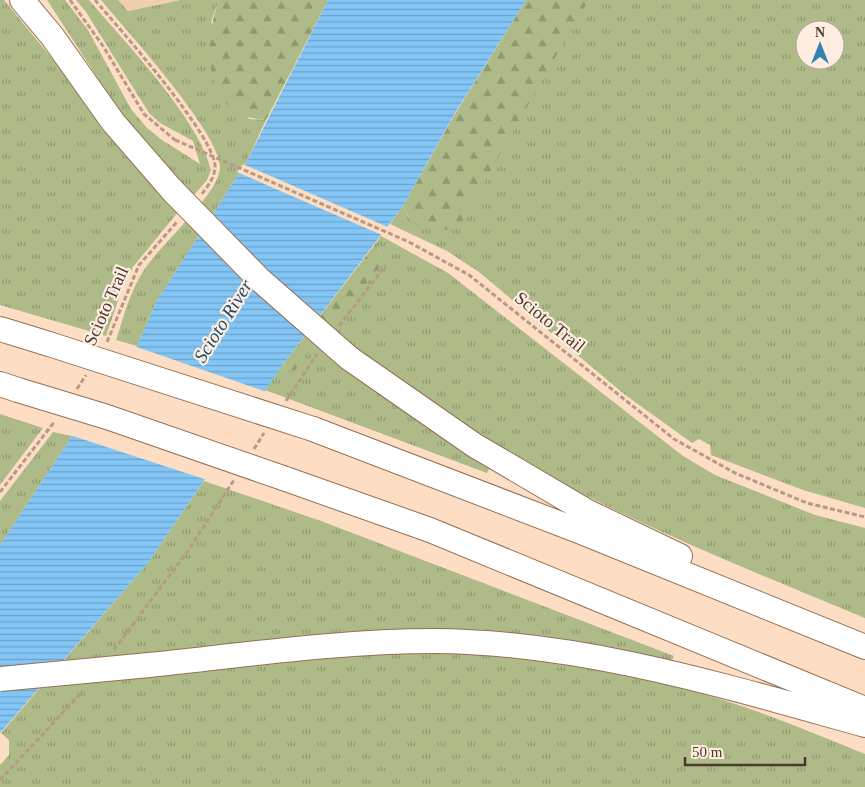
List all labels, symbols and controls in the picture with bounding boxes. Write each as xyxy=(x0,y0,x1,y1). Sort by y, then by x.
north arrow xyxy=(795,20,845,70)
text: N xyxy=(815,25,825,40)
street label: Scioto Trail xyxy=(80,263,132,349)
water label: Scioto River xyxy=(189,275,257,366)
street label: Scioto Trail xyxy=(511,288,589,356)
scale bar xyxy=(685,734,805,766)
text: 50 m xyxy=(692,744,723,760)

